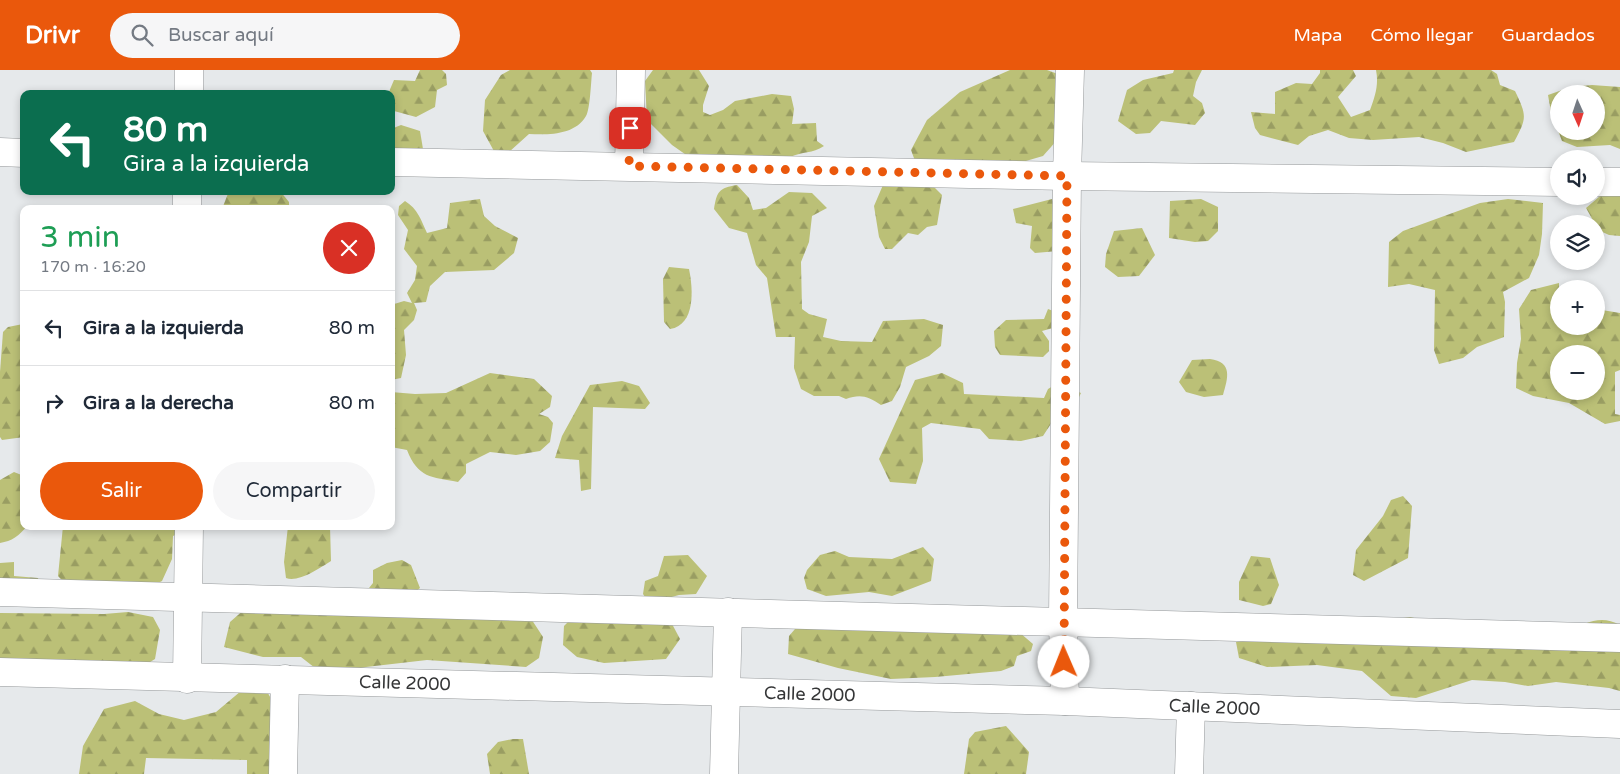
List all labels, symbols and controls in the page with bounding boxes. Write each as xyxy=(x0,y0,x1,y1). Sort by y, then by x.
search box xyxy=(110,13,460,58)
text: Drivr xyxy=(25,21,80,50)
icon: search xyxy=(128,21,156,49)
text: Buscar aquí xyxy=(168,24,274,46)
text: Mapa xyxy=(1293,24,1342,46)
text: Cómo llegar xyxy=(1370,24,1473,46)
text: Guardados xyxy=(1501,24,1595,46)
north arrow xyxy=(1550,85,1605,140)
map controls xyxy=(1550,85,1605,400)
pin xyxy=(609,107,651,149)
text: 80 m xyxy=(123,109,208,151)
icon: left xyxy=(40,110,105,175)
icon: arrive xyxy=(616,114,644,142)
button: sound xyxy=(1550,150,1605,205)
text: Gira a la izquierda xyxy=(123,151,309,177)
button: layers xyxy=(1550,215,1605,270)
text: 3 min xyxy=(40,219,120,256)
button: close xyxy=(323,222,375,274)
text: 170 m · 16:20 xyxy=(40,257,146,277)
button: + xyxy=(1550,280,1605,335)
icon: left xyxy=(40,314,68,342)
text: Gira a la izquierda xyxy=(83,317,244,339)
text: 80 m xyxy=(329,317,375,339)
button: − xyxy=(1550,345,1605,400)
icon: right xyxy=(40,389,68,417)
text: Gira a la derecha xyxy=(83,392,234,414)
text: 80 m xyxy=(329,392,375,414)
button: Salir xyxy=(40,462,203,520)
button: Compartir xyxy=(213,462,375,520)
position arrow xyxy=(1037,635,1089,687)
street label: Calle 2000 xyxy=(359,671,451,695)
street label: Calle 2000 xyxy=(764,682,856,706)
street label: Calle 2000 xyxy=(1168,694,1261,720)

